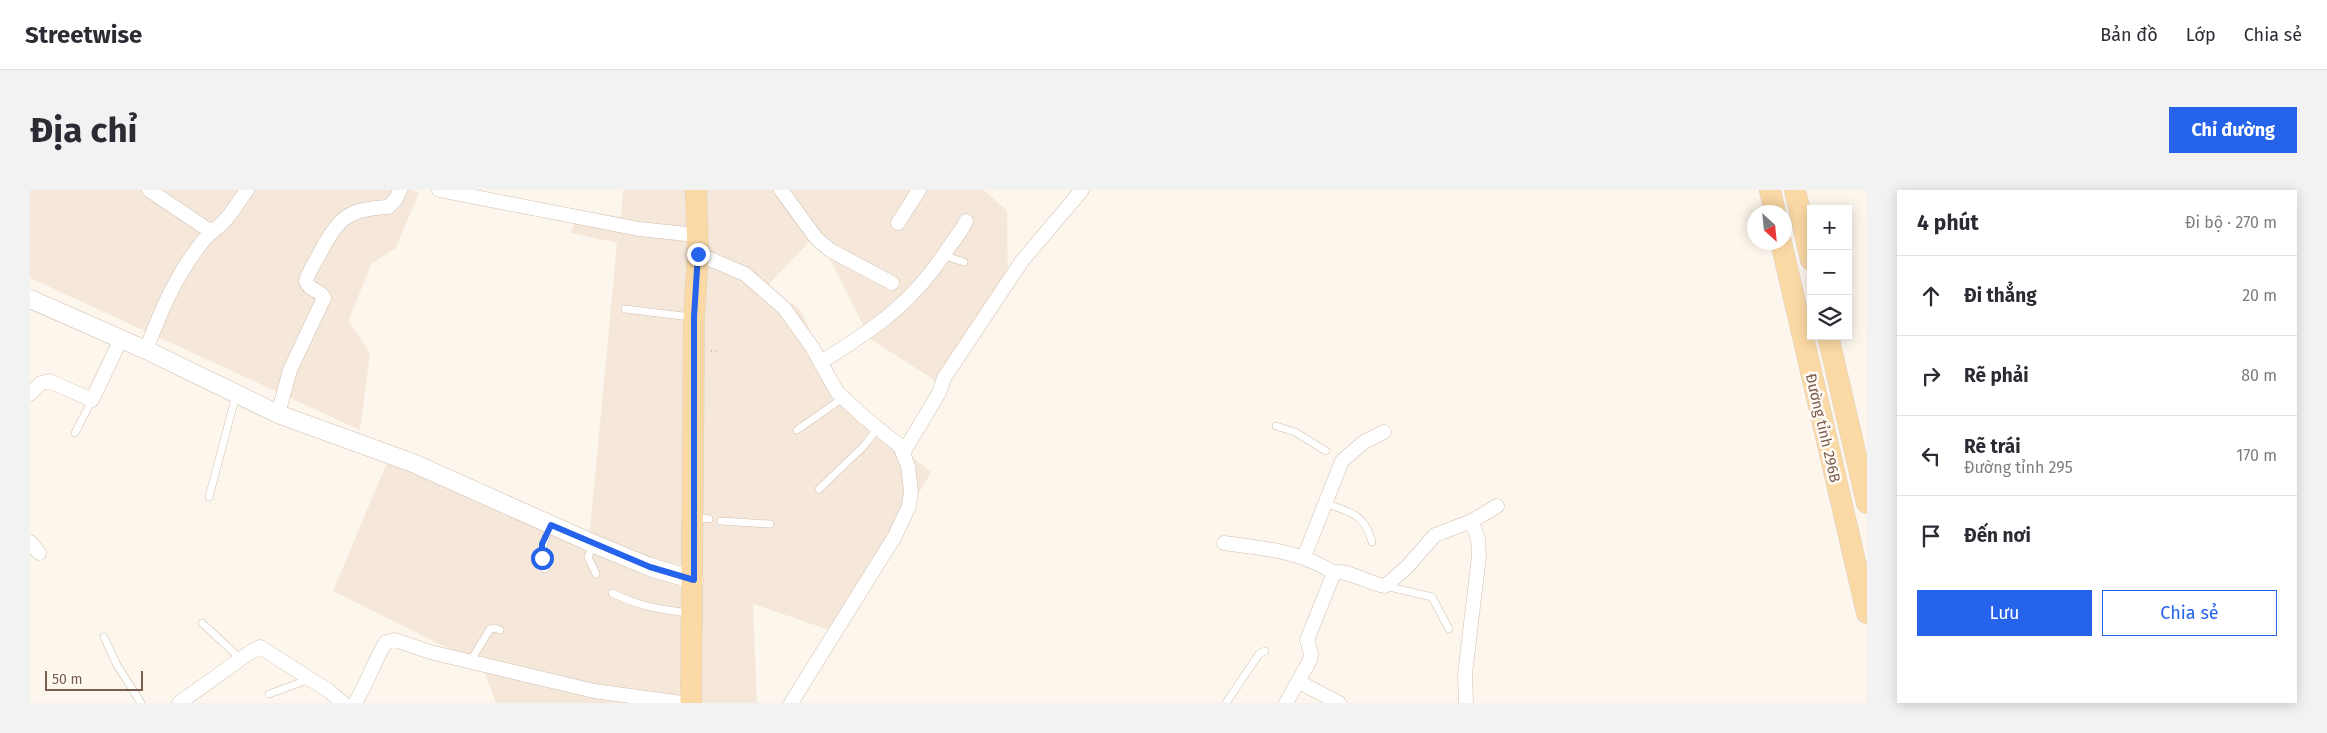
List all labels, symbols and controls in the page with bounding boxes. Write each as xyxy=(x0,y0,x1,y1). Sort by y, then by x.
text: Streetwise xyxy=(25,21,142,49)
text: Bản đồ xyxy=(2100,24,2158,46)
text: Lớp xyxy=(2186,24,2216,46)
text: Chia sẻ xyxy=(2244,24,2302,46)
button: Chỉ đường xyxy=(2169,107,2297,153)
text: Địa chỉ xyxy=(30,109,137,151)
north arrow xyxy=(1747,205,1792,250)
map controls xyxy=(1807,205,1852,340)
button: + xyxy=(1807,205,1852,250)
text: 4 phút xyxy=(1917,210,1979,236)
text: Đi bộ · 270 m xyxy=(2185,213,2277,232)
route end xyxy=(687,243,710,266)
button: − xyxy=(1807,250,1852,295)
icon: ahead xyxy=(1917,282,1945,310)
text: Đi thẳng xyxy=(1964,284,2037,307)
text: 20 m xyxy=(2242,286,2277,305)
button: layers xyxy=(1807,295,1852,340)
icon: right xyxy=(1917,362,1945,390)
text: Rẽ phải xyxy=(1964,364,2029,387)
text: 80 m xyxy=(2241,366,2277,385)
street label: Đường tỉnh 296B xyxy=(1802,372,1844,484)
text: Rẽ trái xyxy=(1964,435,2021,458)
icon: left xyxy=(1917,442,1945,470)
text: 170 m xyxy=(2236,446,2277,465)
text: Đường tỉnh 295 xyxy=(1964,458,2073,477)
icon: arrive xyxy=(1917,522,1945,550)
text: Đến nơi xyxy=(1964,524,2031,547)
route start xyxy=(531,547,554,570)
button: Lưu xyxy=(1917,590,2092,636)
button: Chia sẻ xyxy=(2102,590,2277,636)
scale bar xyxy=(45,668,142,691)
text: 50 m xyxy=(52,671,83,688)

